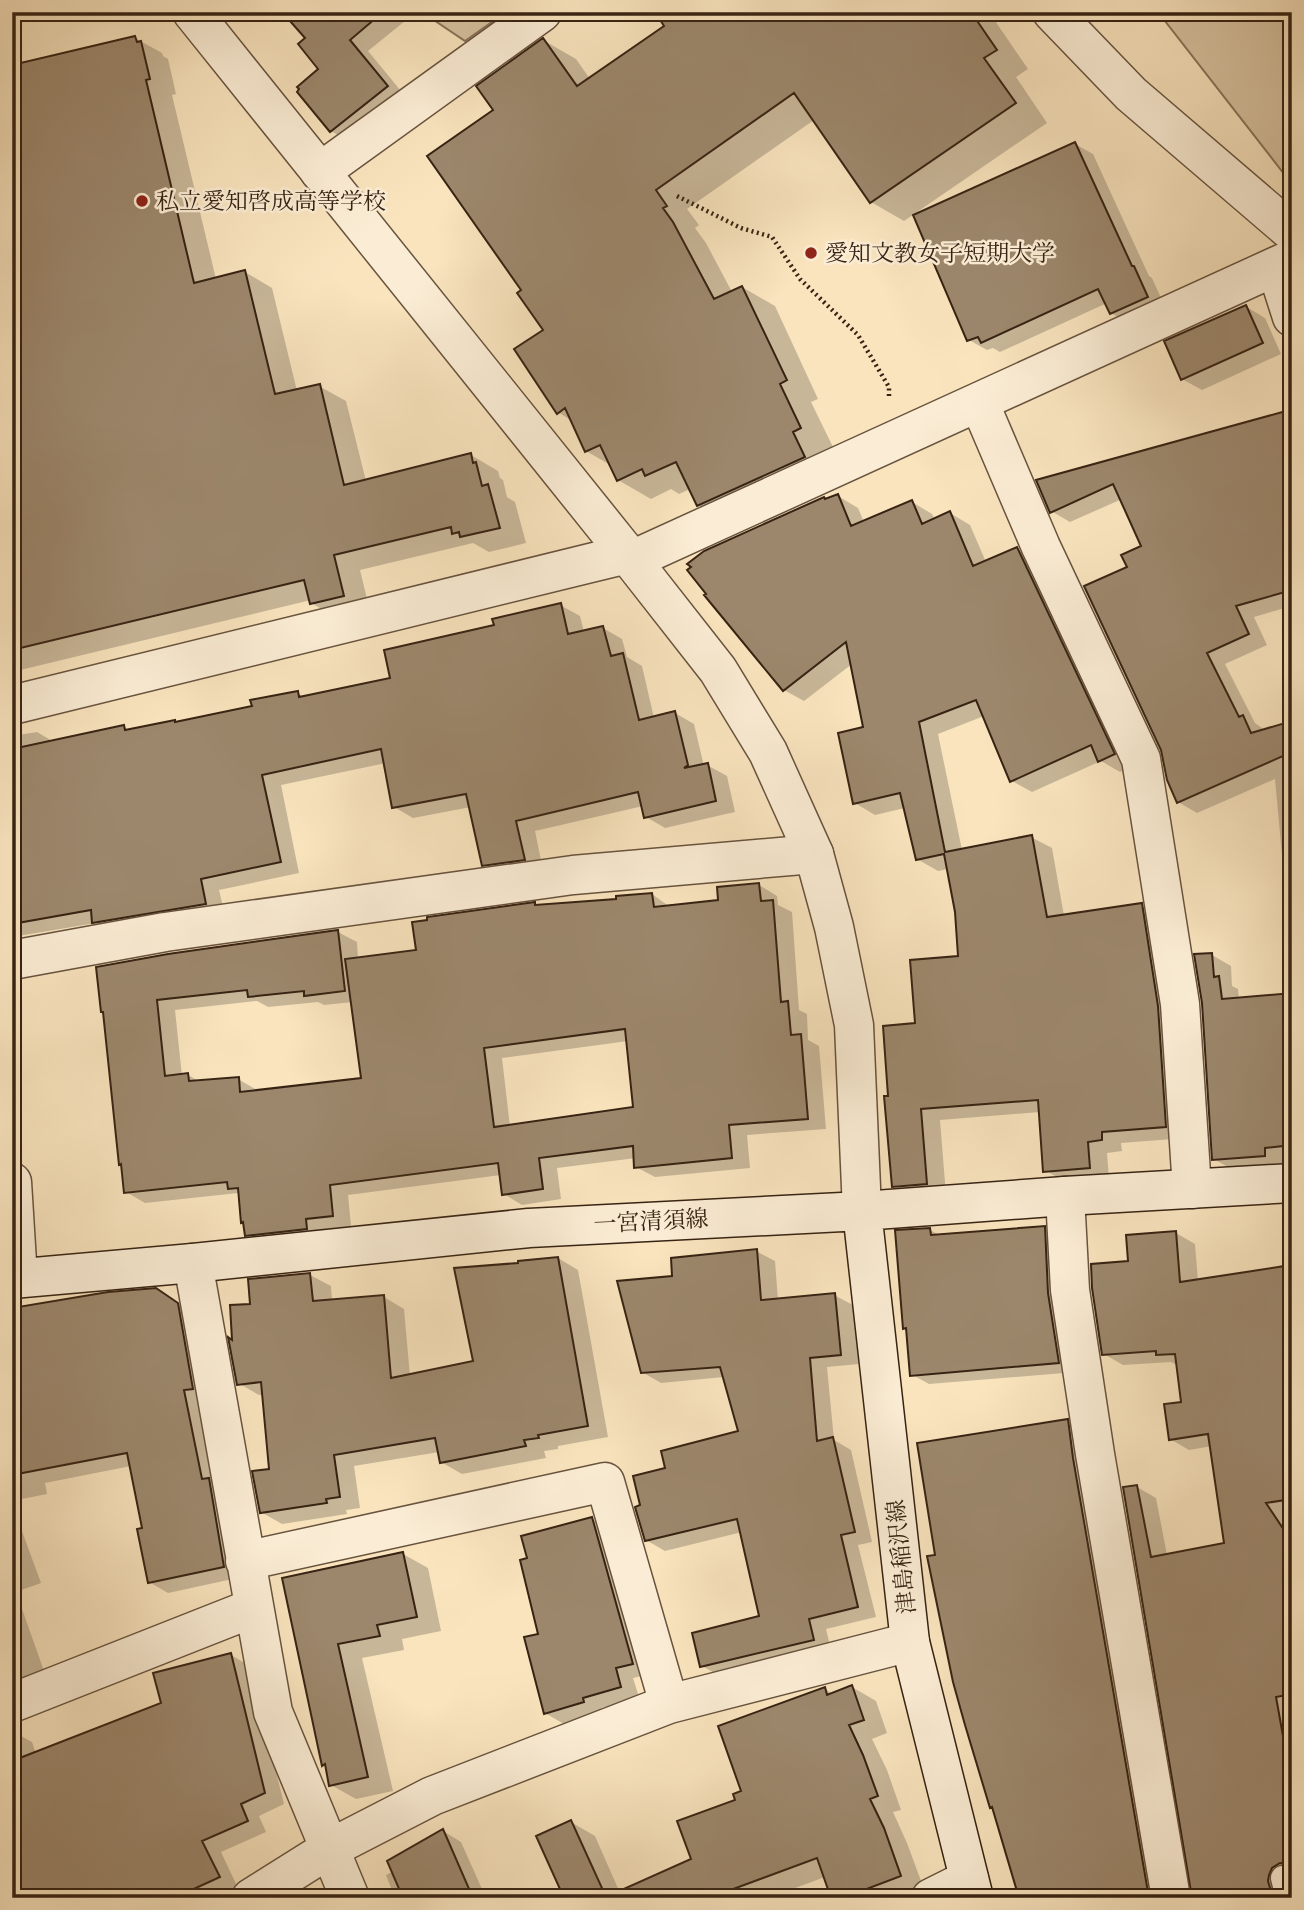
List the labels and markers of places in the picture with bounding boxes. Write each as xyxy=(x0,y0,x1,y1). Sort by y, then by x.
place label: 私立愛知啓成高等学校 xyxy=(156,184,386,217)
marker: 私立愛知啓成高等学校 xyxy=(134,193,150,209)
place label: 愛知文教女子短期大学 xyxy=(825,236,1055,269)
marker: 愛知文教女子短期大学 xyxy=(803,245,819,261)

